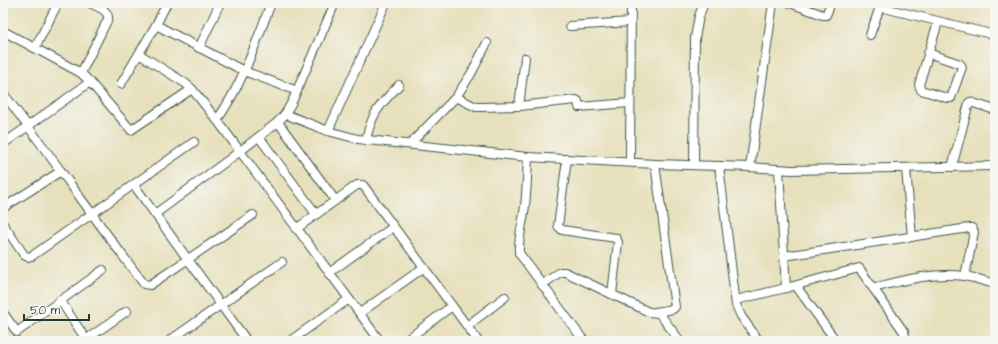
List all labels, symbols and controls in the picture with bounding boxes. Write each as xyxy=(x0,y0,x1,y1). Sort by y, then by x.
scale bar xyxy=(24,296,89,322)
text: 50 m xyxy=(30,302,61,319)

